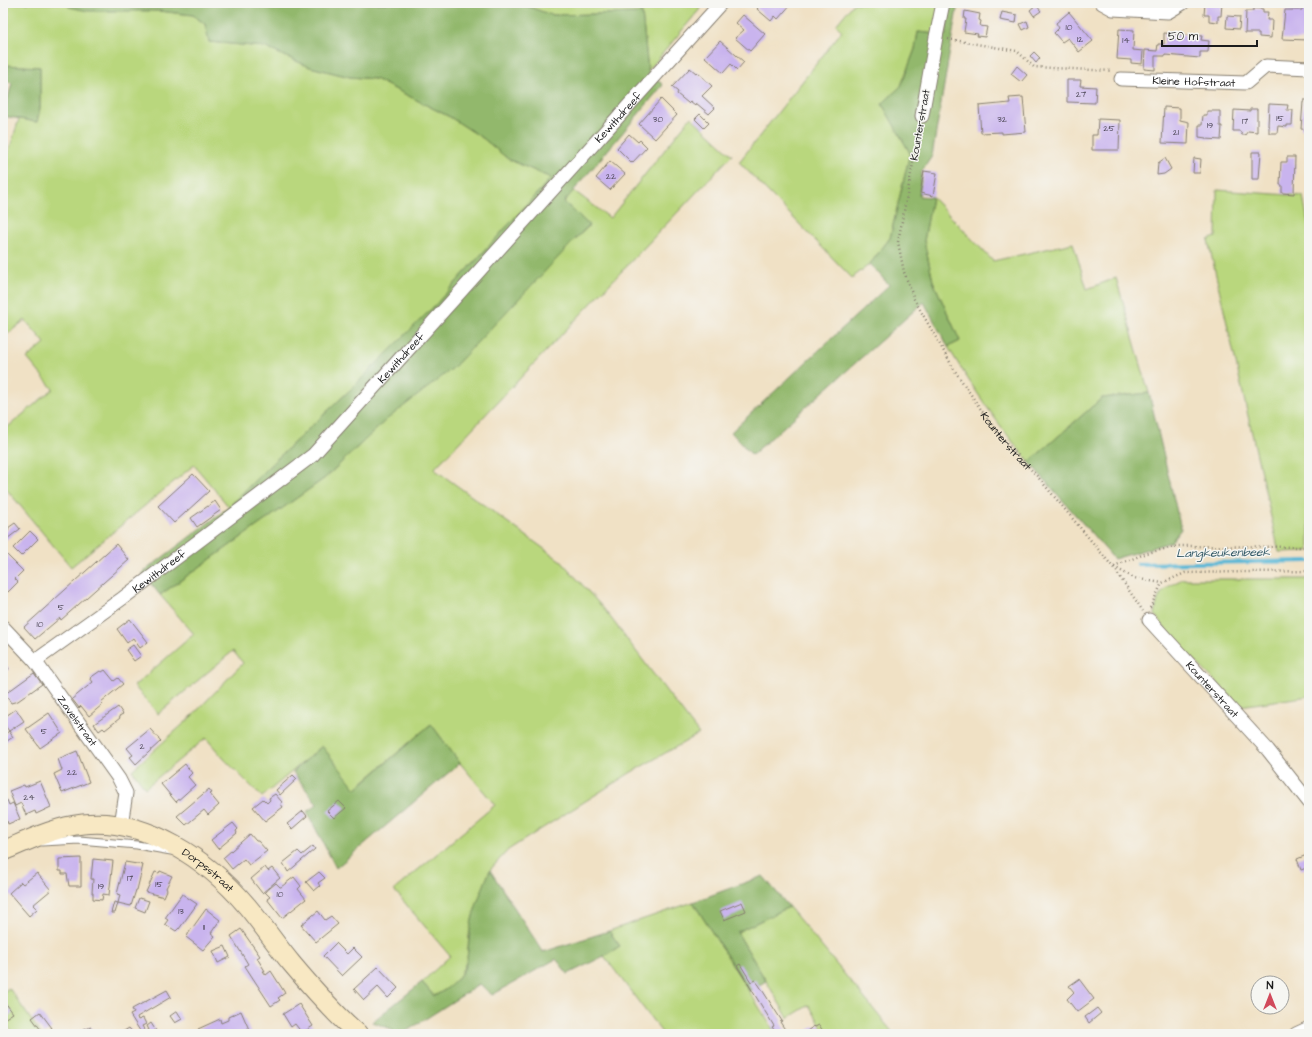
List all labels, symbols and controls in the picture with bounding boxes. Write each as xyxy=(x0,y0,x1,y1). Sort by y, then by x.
house number: 10 xyxy=(1066,21,1073,34)
scale bar xyxy=(1162,22,1257,48)
text: 50 m xyxy=(1168,28,1199,45)
house number: 12 xyxy=(1077,33,1084,46)
house number: 14 xyxy=(1122,34,1130,47)
street label: Kleine Hofstraat xyxy=(1152,73,1236,90)
street label: Kewithdreef xyxy=(591,88,645,146)
street label: Kounterstraat xyxy=(906,88,934,162)
house number: 27 xyxy=(1076,88,1087,101)
house number: 15 xyxy=(1276,112,1284,125)
house number: 30 xyxy=(653,113,663,126)
house number: 32 xyxy=(997,113,1008,126)
house number: 17 xyxy=(1242,115,1249,128)
house number: 19 xyxy=(1207,119,1213,132)
house number: 25 xyxy=(1103,122,1115,135)
house number: 21 xyxy=(1173,126,1179,139)
house number: 22 xyxy=(606,170,617,183)
street label: Kewithdreef xyxy=(374,329,428,386)
street label: Kounterstraat xyxy=(977,409,1036,474)
water label: Langkeukenbeek xyxy=(1176,544,1271,563)
street label: Kewithdreef xyxy=(129,546,189,596)
house number: 5 xyxy=(58,601,65,614)
house number: 10 xyxy=(37,618,44,631)
street label: Kounterstraat xyxy=(1183,658,1243,721)
street label: Zavelstraat xyxy=(54,692,101,750)
house number: 5 xyxy=(41,725,48,738)
house number: 2 xyxy=(139,740,145,753)
house number: 22 xyxy=(67,766,78,779)
house number: 24 xyxy=(23,791,35,804)
street label: Dorpsstraat xyxy=(179,844,238,896)
house number: 17 xyxy=(127,872,134,885)
house number: 15 xyxy=(155,878,163,891)
house number: 19 xyxy=(98,880,104,893)
house number: 10 xyxy=(277,888,284,901)
house number: 13 xyxy=(178,905,184,918)
house number: 11 xyxy=(203,921,205,934)
north arrow xyxy=(1250,975,1290,1015)
text: N xyxy=(1267,978,1274,993)

